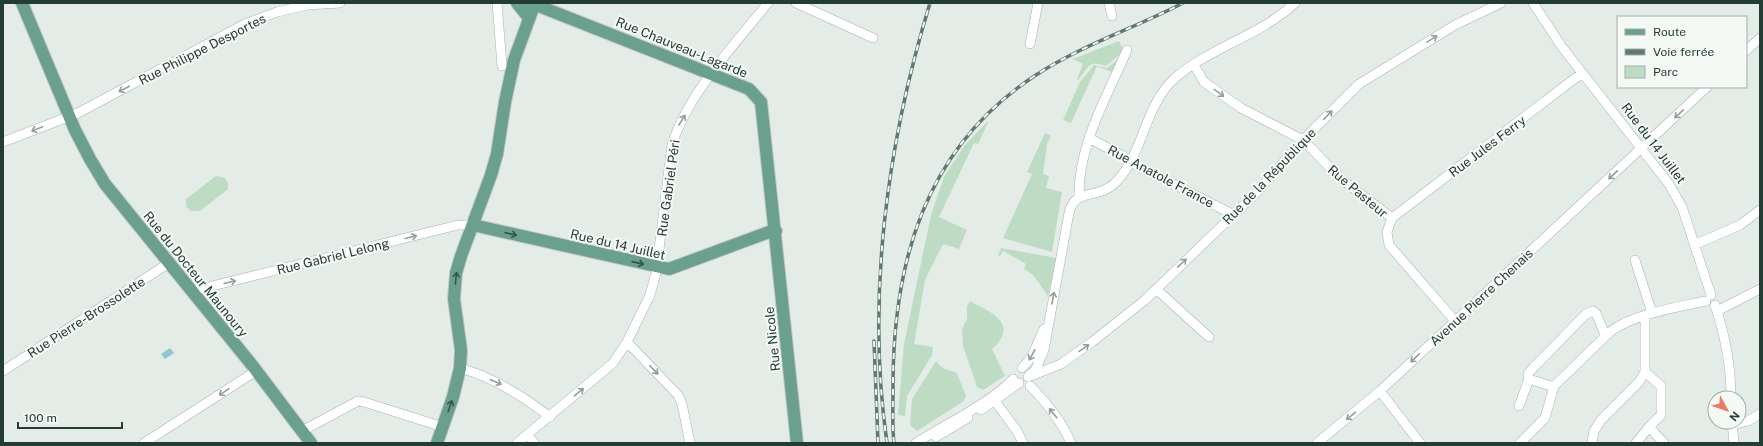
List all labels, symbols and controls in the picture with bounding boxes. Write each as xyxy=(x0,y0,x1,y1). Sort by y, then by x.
street label: Rue Philippe Desportes xyxy=(136,11,268,88)
street label: Rue Chauveau-Lagarde xyxy=(614,14,750,81)
legend xyxy=(1617,16,1747,88)
text: Route xyxy=(1653,25,1686,39)
one-way arrow xyxy=(1426,35,1437,43)
text: Voie ferrée xyxy=(1653,45,1714,59)
text: Parc xyxy=(1653,65,1678,79)
one-way arrow xyxy=(118,85,130,93)
one-way arrow xyxy=(1214,89,1225,97)
street label: Rue du 14 Juillet xyxy=(1618,100,1689,187)
one-way arrow xyxy=(1674,109,1684,118)
one-way arrow xyxy=(1323,110,1333,120)
street label: Rue Jules Ferry xyxy=(1446,113,1529,180)
one-way arrow xyxy=(678,115,686,126)
street label: Rue de la République xyxy=(1220,125,1319,227)
one-way arrow xyxy=(31,126,43,133)
street label: Rue Gabriel Péri xyxy=(654,139,683,238)
street label: Rue Anatole France xyxy=(1105,142,1216,211)
street label: Rue Pasteur xyxy=(1325,162,1391,221)
one-way arrow xyxy=(1608,170,1618,179)
street label: Rue du Docteur Maunoury xyxy=(140,209,251,340)
street label: Rue du 14 Juillet xyxy=(569,226,667,263)
one-way arrow xyxy=(504,230,517,238)
one-way arrow xyxy=(404,233,417,240)
street label: Rue Gabriel Lelong xyxy=(275,235,391,278)
street label: Avenue Pierre Chenais xyxy=(1427,246,1536,349)
one-way arrow xyxy=(631,259,644,267)
one-way arrow xyxy=(1177,259,1187,268)
one-way arrow xyxy=(452,272,460,285)
street label: Rue Pierre-Brossolette xyxy=(25,274,148,361)
one-way arrow xyxy=(223,277,236,285)
one-way arrow xyxy=(1049,292,1057,305)
street label: Rue Nicole xyxy=(762,306,783,372)
one-way arrow xyxy=(1078,344,1089,352)
one-way arrow xyxy=(1027,349,1035,361)
one-way arrow xyxy=(1410,353,1420,363)
one-way arrow xyxy=(649,365,659,375)
one-way arrow xyxy=(490,379,502,387)
one-way arrow xyxy=(219,388,230,396)
one-way arrow xyxy=(574,388,585,397)
north arrow xyxy=(1707,390,1747,430)
one-way arrow xyxy=(447,400,454,413)
scale bar xyxy=(18,404,122,430)
one-way arrow xyxy=(1048,407,1057,418)
text: N xyxy=(1727,409,1742,424)
text: 100 m xyxy=(24,411,57,425)
one-way arrow xyxy=(1345,412,1356,421)

